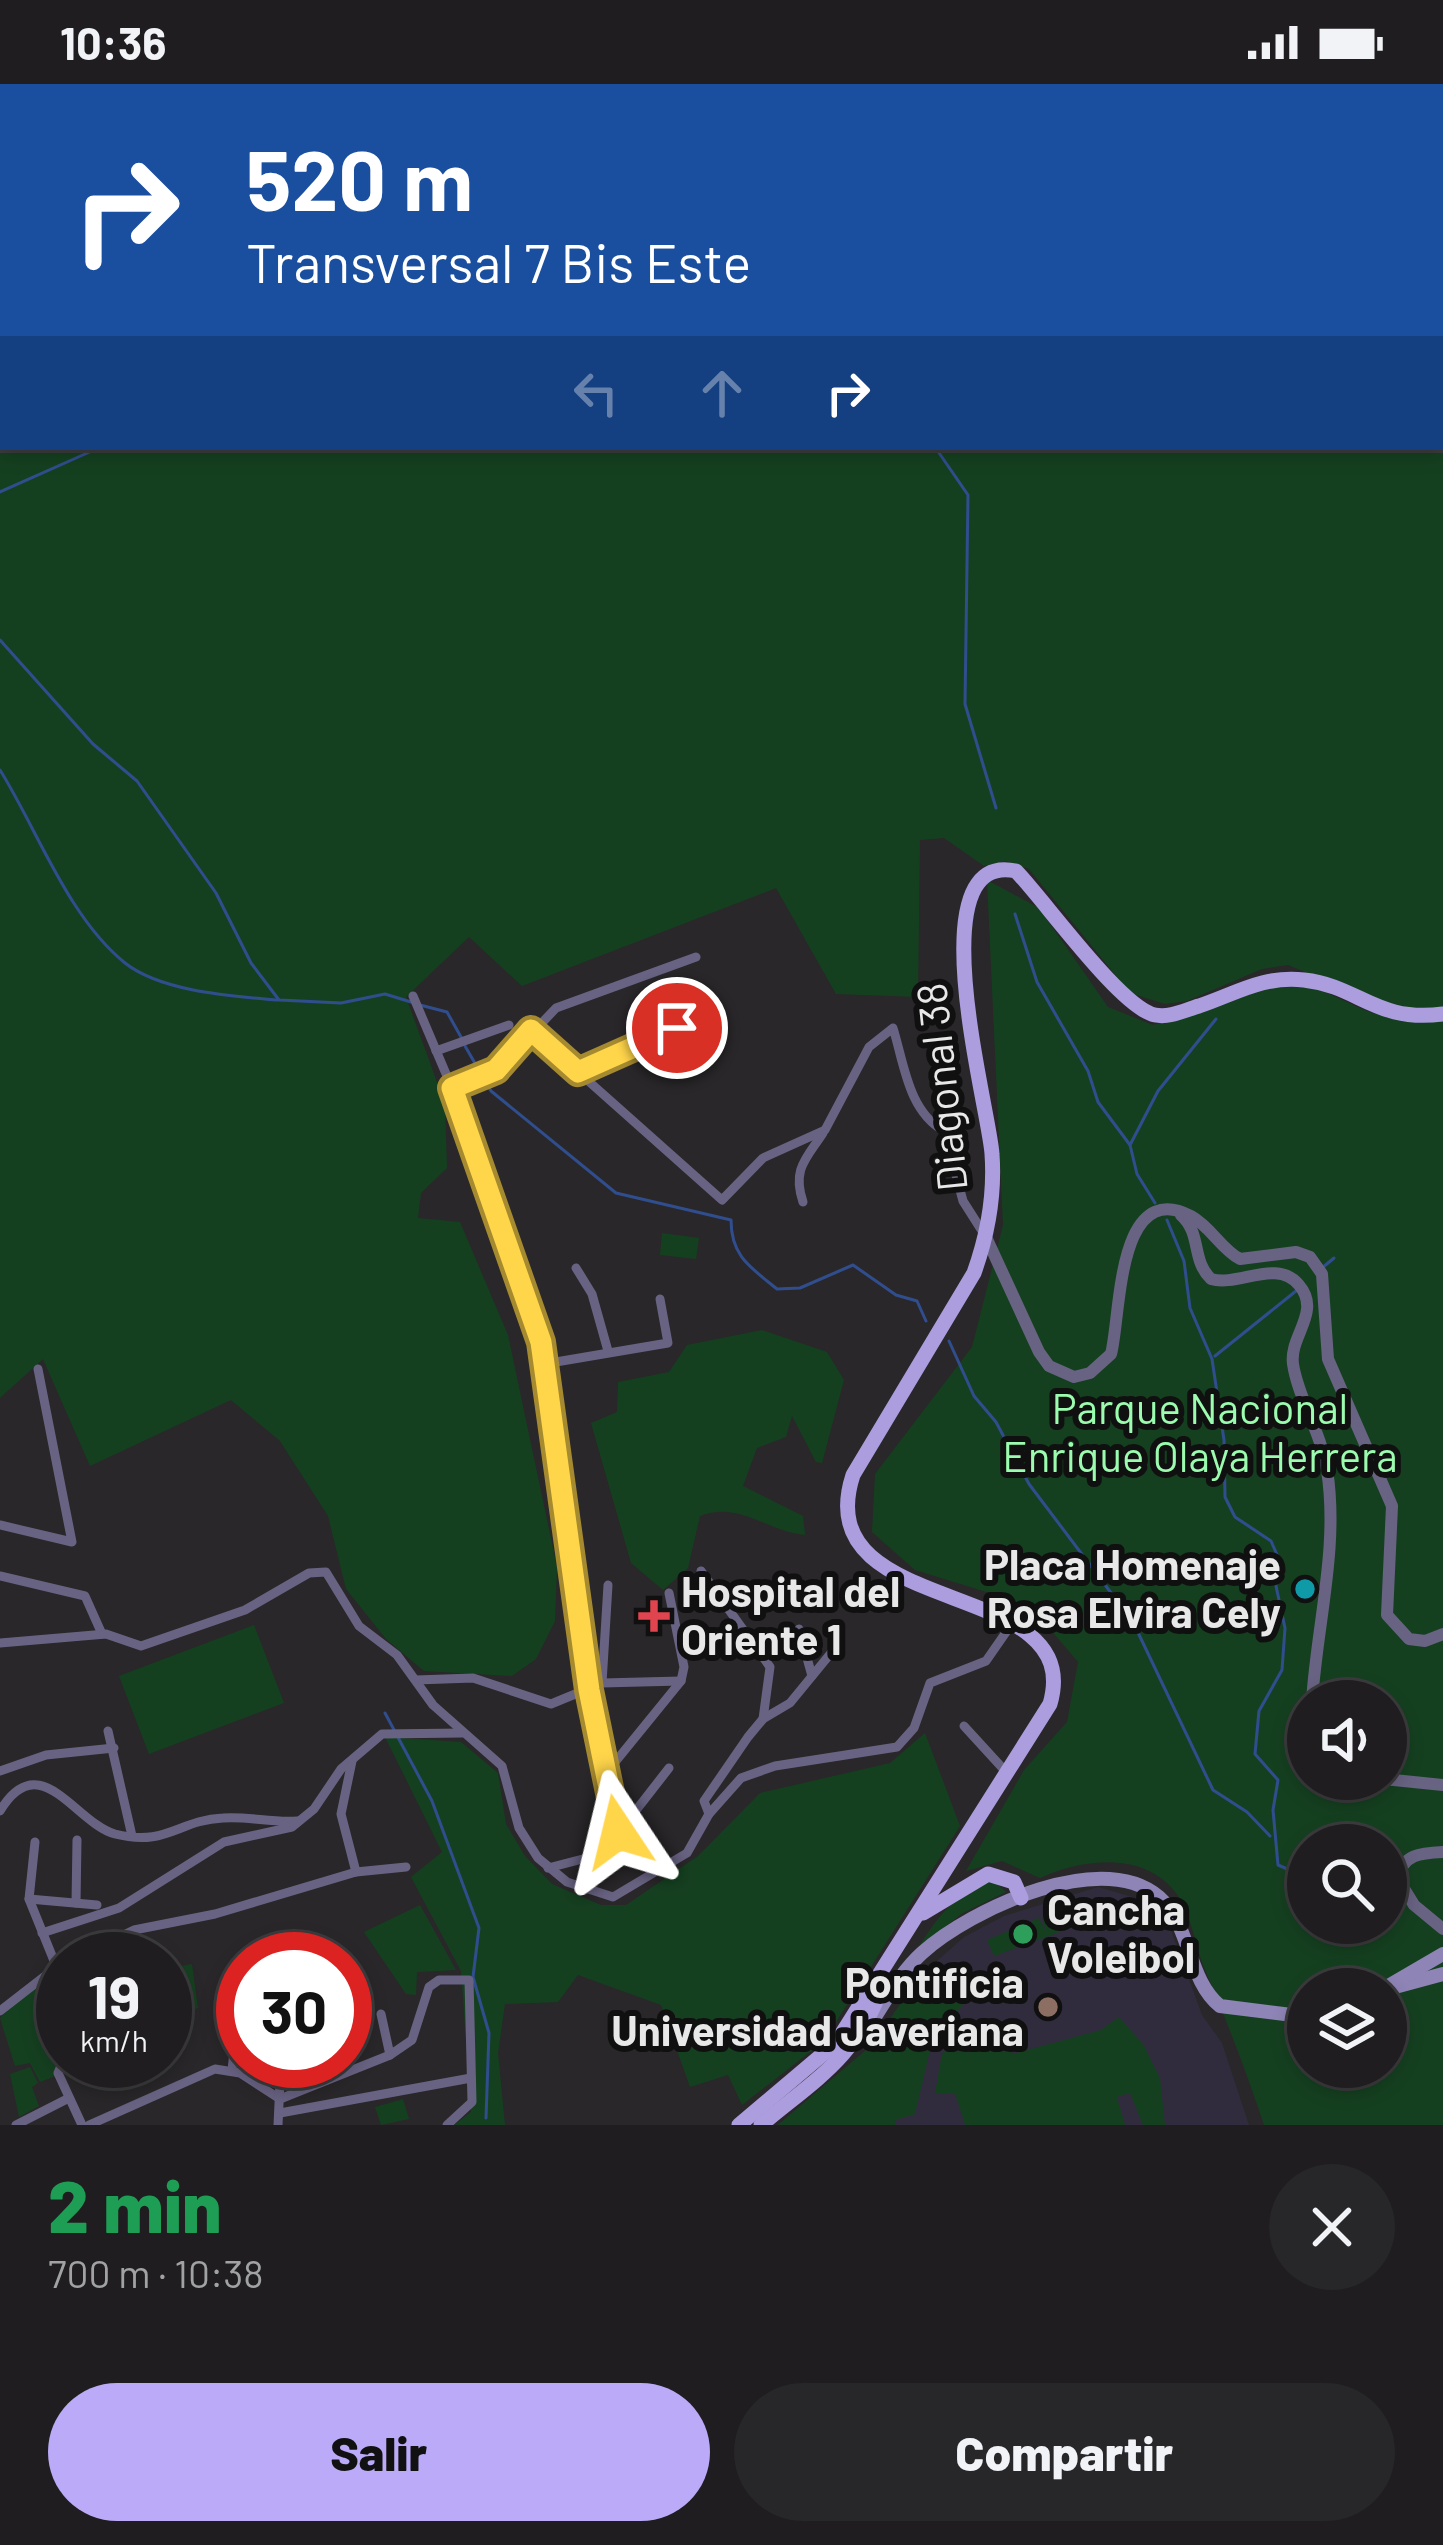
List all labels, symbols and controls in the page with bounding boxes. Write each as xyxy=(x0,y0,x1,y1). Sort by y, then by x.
text: 10:36 xyxy=(60,15,166,69)
text: 520 m xyxy=(246,127,473,228)
icon: right xyxy=(48,132,204,288)
text: Transversal 7 Bis Este xyxy=(246,229,751,294)
icon: left xyxy=(563,360,629,426)
icon: ahead xyxy=(689,360,755,426)
icon: right xyxy=(815,360,881,426)
pin xyxy=(626,977,728,1079)
street label: Diagonal 38 xyxy=(904,980,977,1194)
icon: arrive xyxy=(644,995,710,1061)
park label: Parque Nacional Enrique Olaya Herrera xyxy=(1002,1382,1398,1481)
place label: Placa Homenaje Rosa Elvira Cely xyxy=(984,1538,1281,1637)
place label: Hospital del Oriente 1 xyxy=(681,1565,900,1663)
marker: Placa Homenaje Rosa Elvira Cely xyxy=(1292,1576,1318,1602)
marker: Hospital del Oriente 1 xyxy=(638,1600,670,1632)
map controls xyxy=(1287,1680,1407,2088)
button: sound xyxy=(1287,1680,1407,1800)
position arrow xyxy=(555,1769,681,1895)
button: search xyxy=(1287,1824,1407,1944)
place label: Cancha Voleibol xyxy=(1047,1883,1195,1981)
marker: Cancha Voleibol xyxy=(1010,1921,1036,1947)
speed limit sign: 30 xyxy=(216,1932,372,2088)
place label: Pontificia Universidad Javeriana xyxy=(611,1956,1024,2054)
text: 19 xyxy=(87,1959,141,2031)
button: layers xyxy=(1287,1968,1407,2088)
marker: Pontificia Universidad Javeriana xyxy=(1035,1994,1061,2020)
text: km/h xyxy=(80,2022,148,2058)
text: 2 min xyxy=(48,2161,222,2247)
button: close xyxy=(1269,2164,1395,2290)
text: 700 m · 10:38 xyxy=(48,2249,264,2296)
button: Salir xyxy=(48,2383,710,2521)
button: Compartir xyxy=(734,2383,1395,2521)

